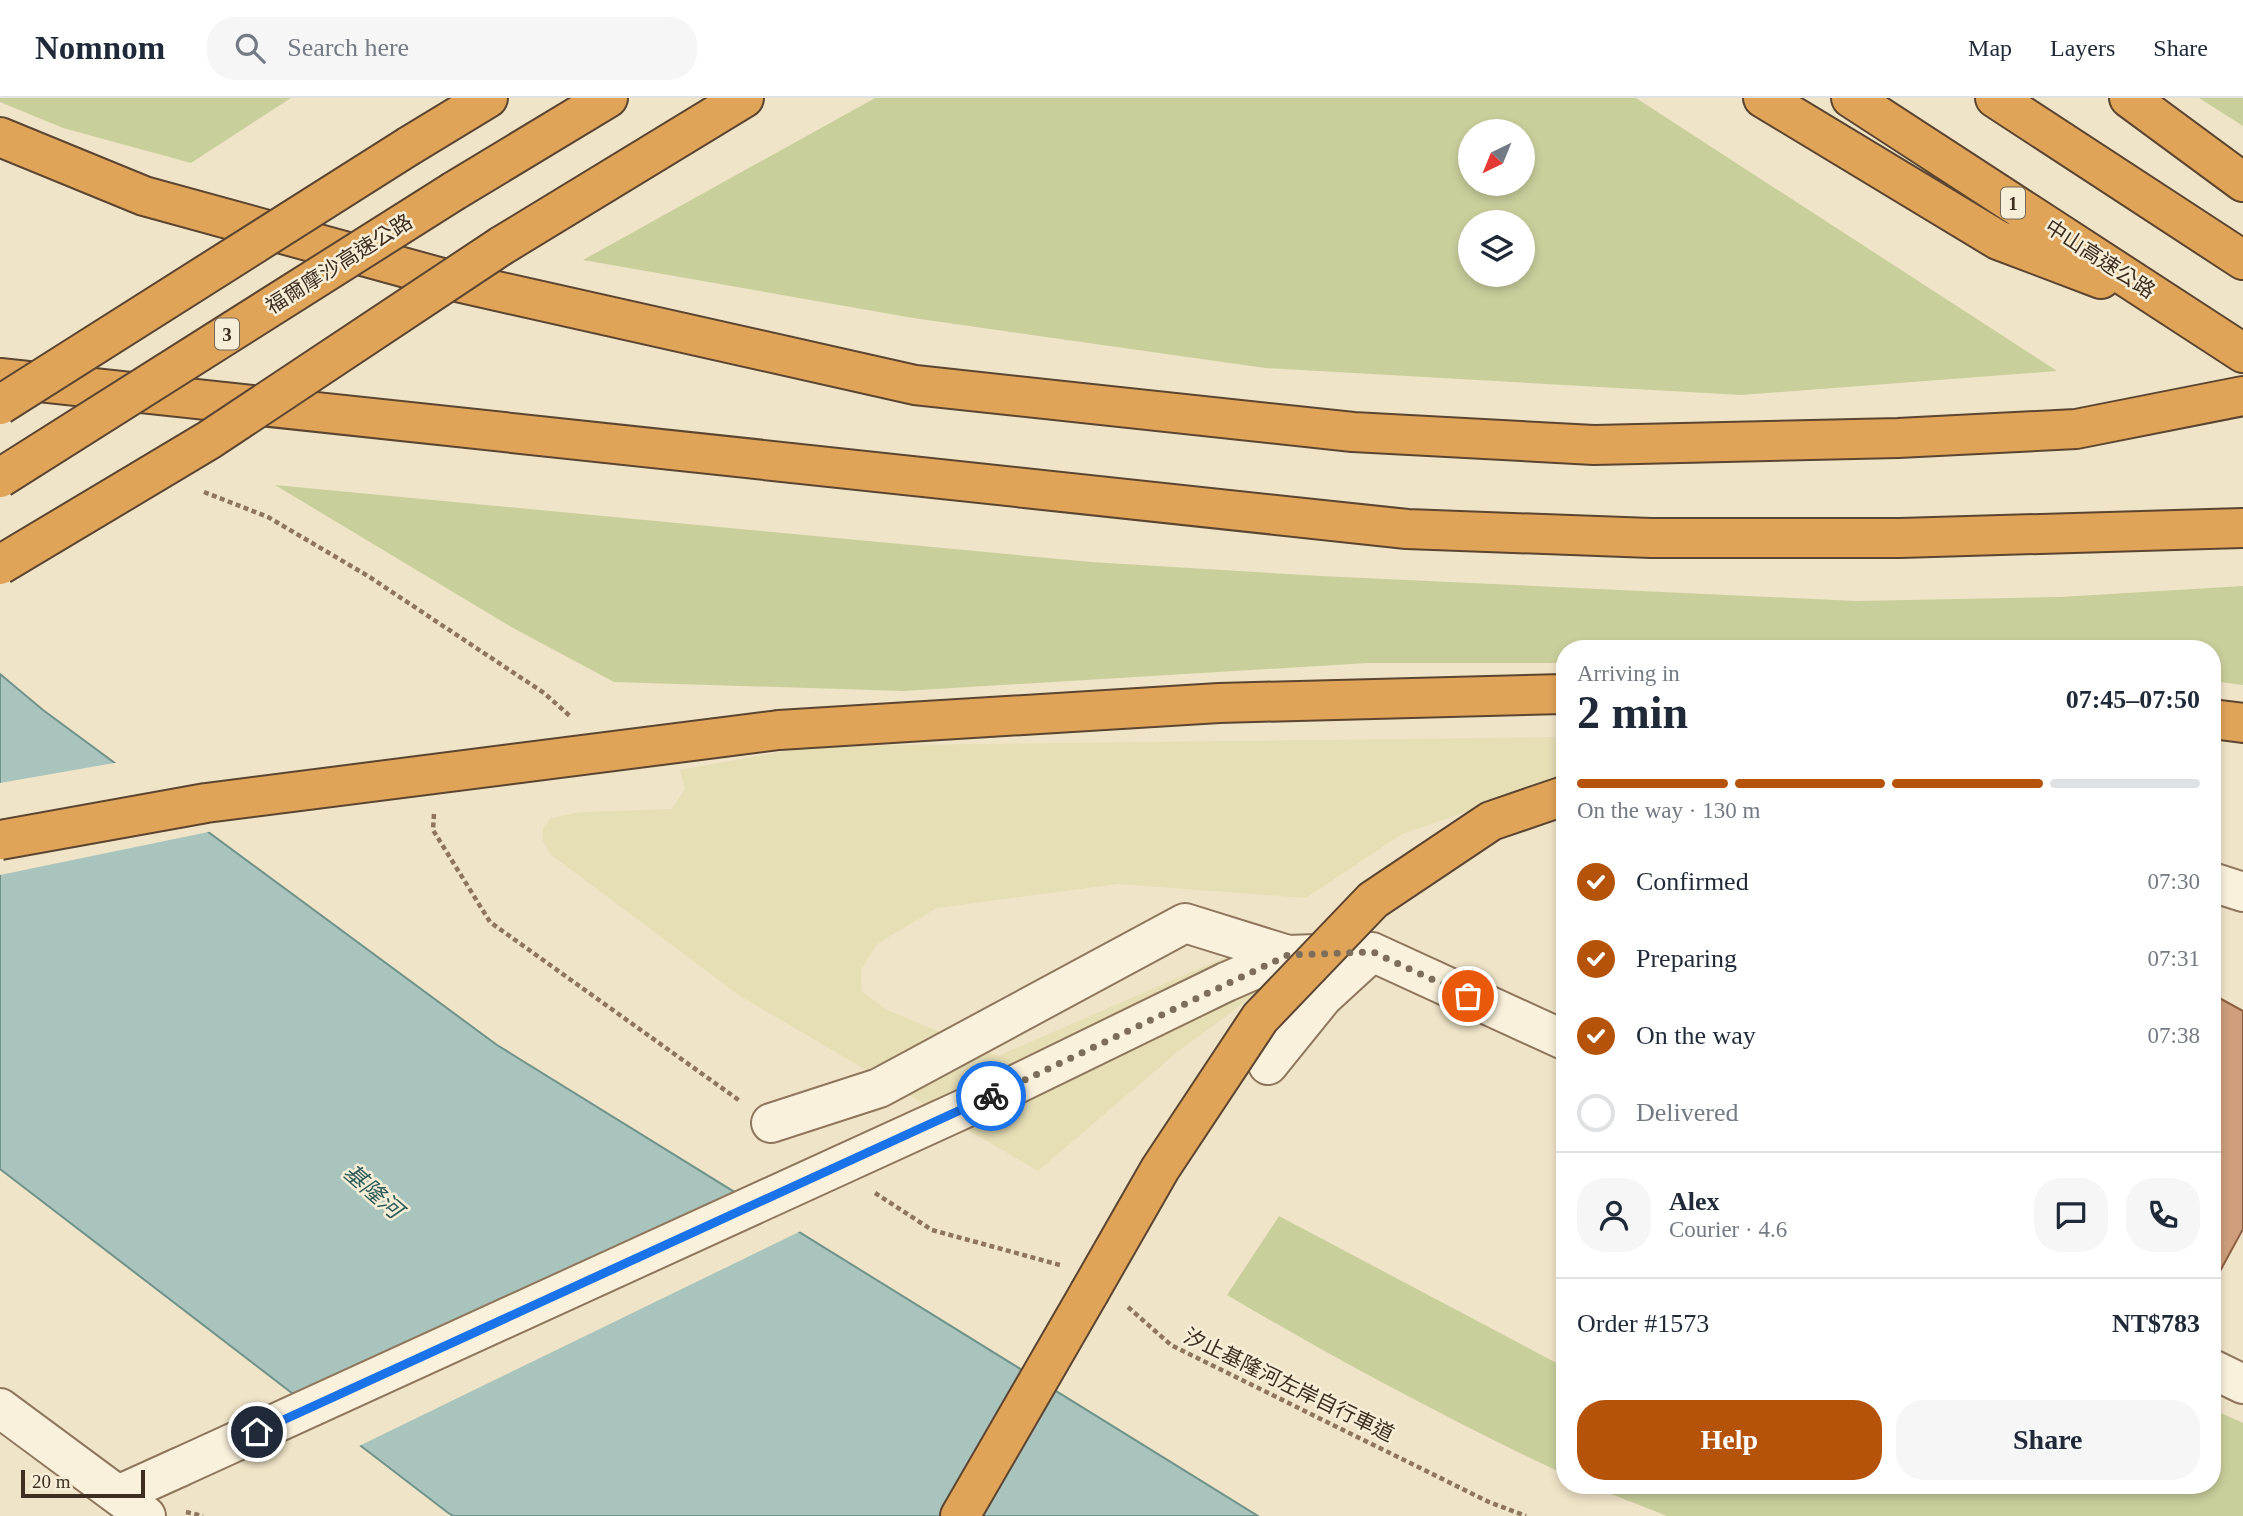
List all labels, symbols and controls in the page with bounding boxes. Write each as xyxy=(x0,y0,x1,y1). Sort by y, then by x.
search box xyxy=(207,17,697,80)
icon: search xyxy=(231,29,269,67)
text: Nomnom xyxy=(35,30,165,66)
text: Search here xyxy=(287,33,409,62)
text: Map xyxy=(1968,35,2012,61)
text: Layers xyxy=(2050,35,2115,61)
text: Share xyxy=(2153,35,2208,61)
north arrow xyxy=(1458,119,1535,196)
map controls xyxy=(1458,119,1535,287)
road number: 1 xyxy=(2001,188,2025,218)
street label: 福爾摩沙高速公路 xyxy=(261,209,417,319)
button: layers xyxy=(1458,210,1535,287)
street label: 中山高速公路 xyxy=(2041,215,2159,303)
road number: 3 xyxy=(215,318,239,350)
text: Arriving in xyxy=(1577,661,1680,686)
text: 07:45–07:50 xyxy=(2066,685,2200,714)
text: 2 min xyxy=(1577,687,1688,738)
text: On the way · 130 m xyxy=(1577,798,1760,823)
icon: check xyxy=(1577,863,1615,901)
text: Confirmed xyxy=(1636,867,1749,896)
text: 07:30 xyxy=(2148,869,2200,894)
icon: check xyxy=(1577,940,1615,978)
text: Preparing xyxy=(1636,944,1737,973)
text: 07:31 xyxy=(2148,946,2200,971)
pin xyxy=(1438,966,1498,1026)
icon: bag xyxy=(1449,977,1487,1015)
icon: check xyxy=(1577,1017,1615,1055)
text: On the way xyxy=(1636,1021,1756,1050)
text: 07:38 xyxy=(2148,1023,2200,1048)
courier xyxy=(956,1061,1026,1131)
icon: bike xyxy=(972,1077,1010,1115)
text: Delivered xyxy=(1636,1098,1739,1127)
water label: 基隆河 xyxy=(338,1159,410,1226)
button: person xyxy=(1577,1178,1651,1252)
button: chat xyxy=(2034,1178,2108,1252)
button: phone xyxy=(2126,1178,2200,1252)
text: Alex xyxy=(1669,1187,1720,1216)
text: Courier · 4.6 xyxy=(1669,1217,1787,1242)
text: Order #1573 xyxy=(1577,1309,1709,1338)
text: NT$783 xyxy=(2112,1309,2200,1338)
street label: 汐止基隆河左岸自行車道 xyxy=(1180,1324,1398,1446)
button: Help xyxy=(1577,1400,1882,1480)
button: Share xyxy=(1896,1400,2200,1480)
pin xyxy=(227,1402,287,1462)
icon: home xyxy=(238,1413,276,1451)
scale bar xyxy=(21,1467,145,1499)
text: 20 m xyxy=(32,1471,71,1492)

